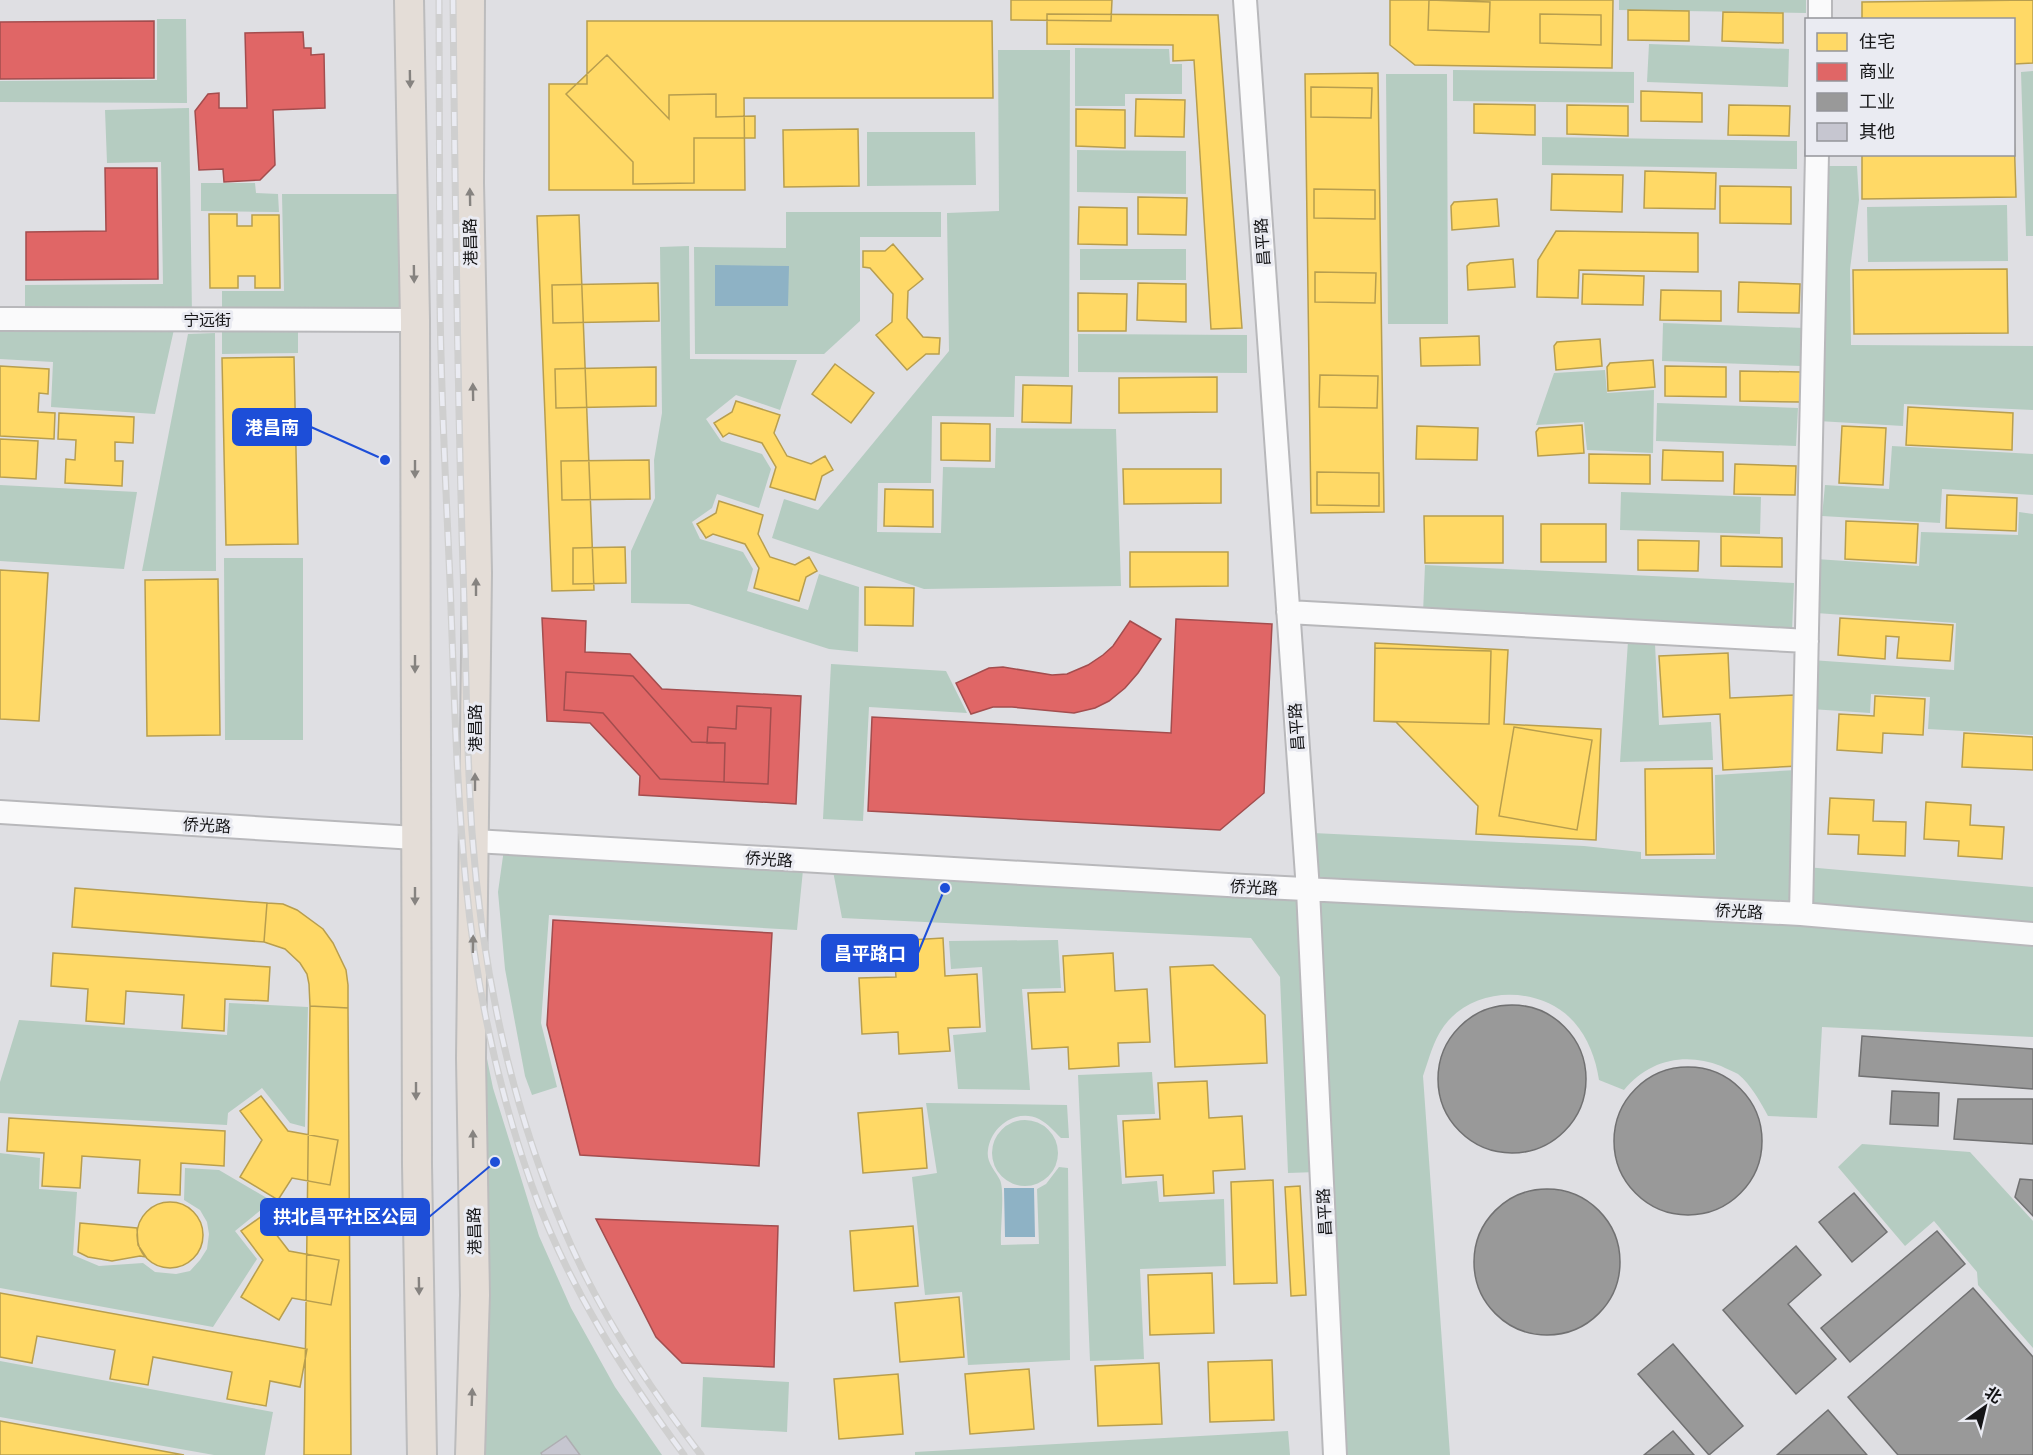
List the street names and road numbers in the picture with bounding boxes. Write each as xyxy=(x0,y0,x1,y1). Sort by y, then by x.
street label: 昌平路 xyxy=(1250,217,1274,267)
street label: 港昌路 xyxy=(460,218,480,266)
street label: 宁远街 xyxy=(183,310,231,330)
street label: 昌平路 xyxy=(1284,702,1308,752)
street label: 港昌路 xyxy=(465,704,485,752)
street label: 侨光路 xyxy=(183,814,231,836)
street label: 侨光路 xyxy=(744,847,794,871)
street label: 侨光路 xyxy=(1230,876,1278,898)
street label: 侨光路 xyxy=(1715,900,1763,922)
street label: 昌平路 xyxy=(1313,1188,1335,1236)
street label: 港昌路 xyxy=(464,1207,484,1255)

